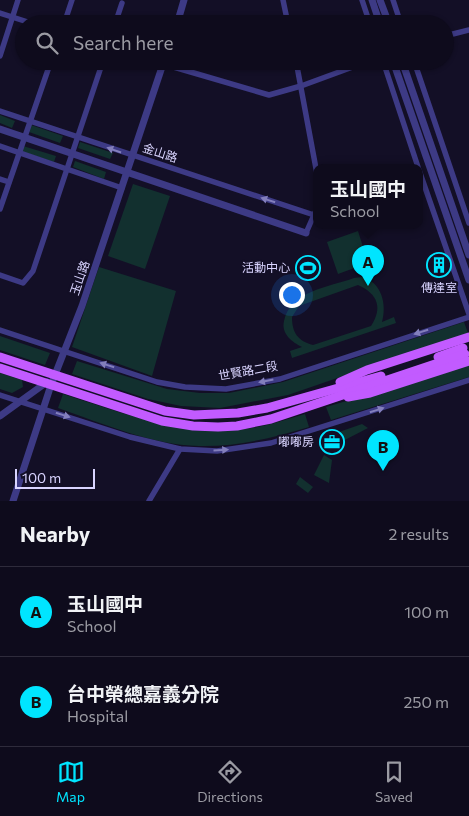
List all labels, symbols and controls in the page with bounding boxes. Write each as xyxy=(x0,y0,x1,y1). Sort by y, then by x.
search box xyxy=(15,15,454,70)
icon: search xyxy=(33,29,61,57)
text: Search here xyxy=(73,31,173,54)
street label: 金山路 xyxy=(141,140,180,164)
one-way arrow xyxy=(106,145,121,153)
popup xyxy=(313,164,423,229)
text: 玉山國中 xyxy=(330,177,406,200)
one-way arrow xyxy=(261,195,276,203)
text: School xyxy=(330,201,380,220)
pin: A xyxy=(352,245,384,286)
building icon: 傳達室 xyxy=(426,252,452,278)
sports icon: 活動中心 xyxy=(295,255,321,281)
street label: 玉山路 xyxy=(67,258,92,297)
place label: 活動中心 xyxy=(242,260,290,274)
place label: 傳達室 xyxy=(421,280,457,294)
your location xyxy=(279,282,305,308)
one-way arrow xyxy=(413,329,428,337)
street label: 世賢路二段 xyxy=(217,358,279,382)
one-way arrow xyxy=(100,361,115,369)
one-way arrow xyxy=(257,378,273,386)
one-way arrow xyxy=(370,406,385,413)
one-way arrow xyxy=(56,411,71,419)
office icon: 嘟嘟房 xyxy=(319,429,345,455)
pin: B xyxy=(367,430,399,471)
place label: 嘟嘟房 xyxy=(278,434,314,448)
one-way arrow xyxy=(213,446,229,454)
scale bar xyxy=(15,466,95,489)
text: 100 m xyxy=(22,469,61,486)
text: Nearby xyxy=(20,521,90,546)
text: 2 results xyxy=(388,524,449,543)
text: 玉山國中 xyxy=(67,592,143,615)
text: A xyxy=(30,602,42,621)
text: 100 m xyxy=(404,602,449,621)
text: School xyxy=(67,616,117,635)
text: 台中榮總嘉義分院 xyxy=(67,682,219,705)
text: B xyxy=(31,692,41,711)
text: 250 m xyxy=(403,692,449,711)
text: Hospital xyxy=(67,706,128,725)
tab: Map xyxy=(56,758,85,805)
tab: Directions xyxy=(197,758,263,805)
tab: Saved xyxy=(375,758,413,805)

